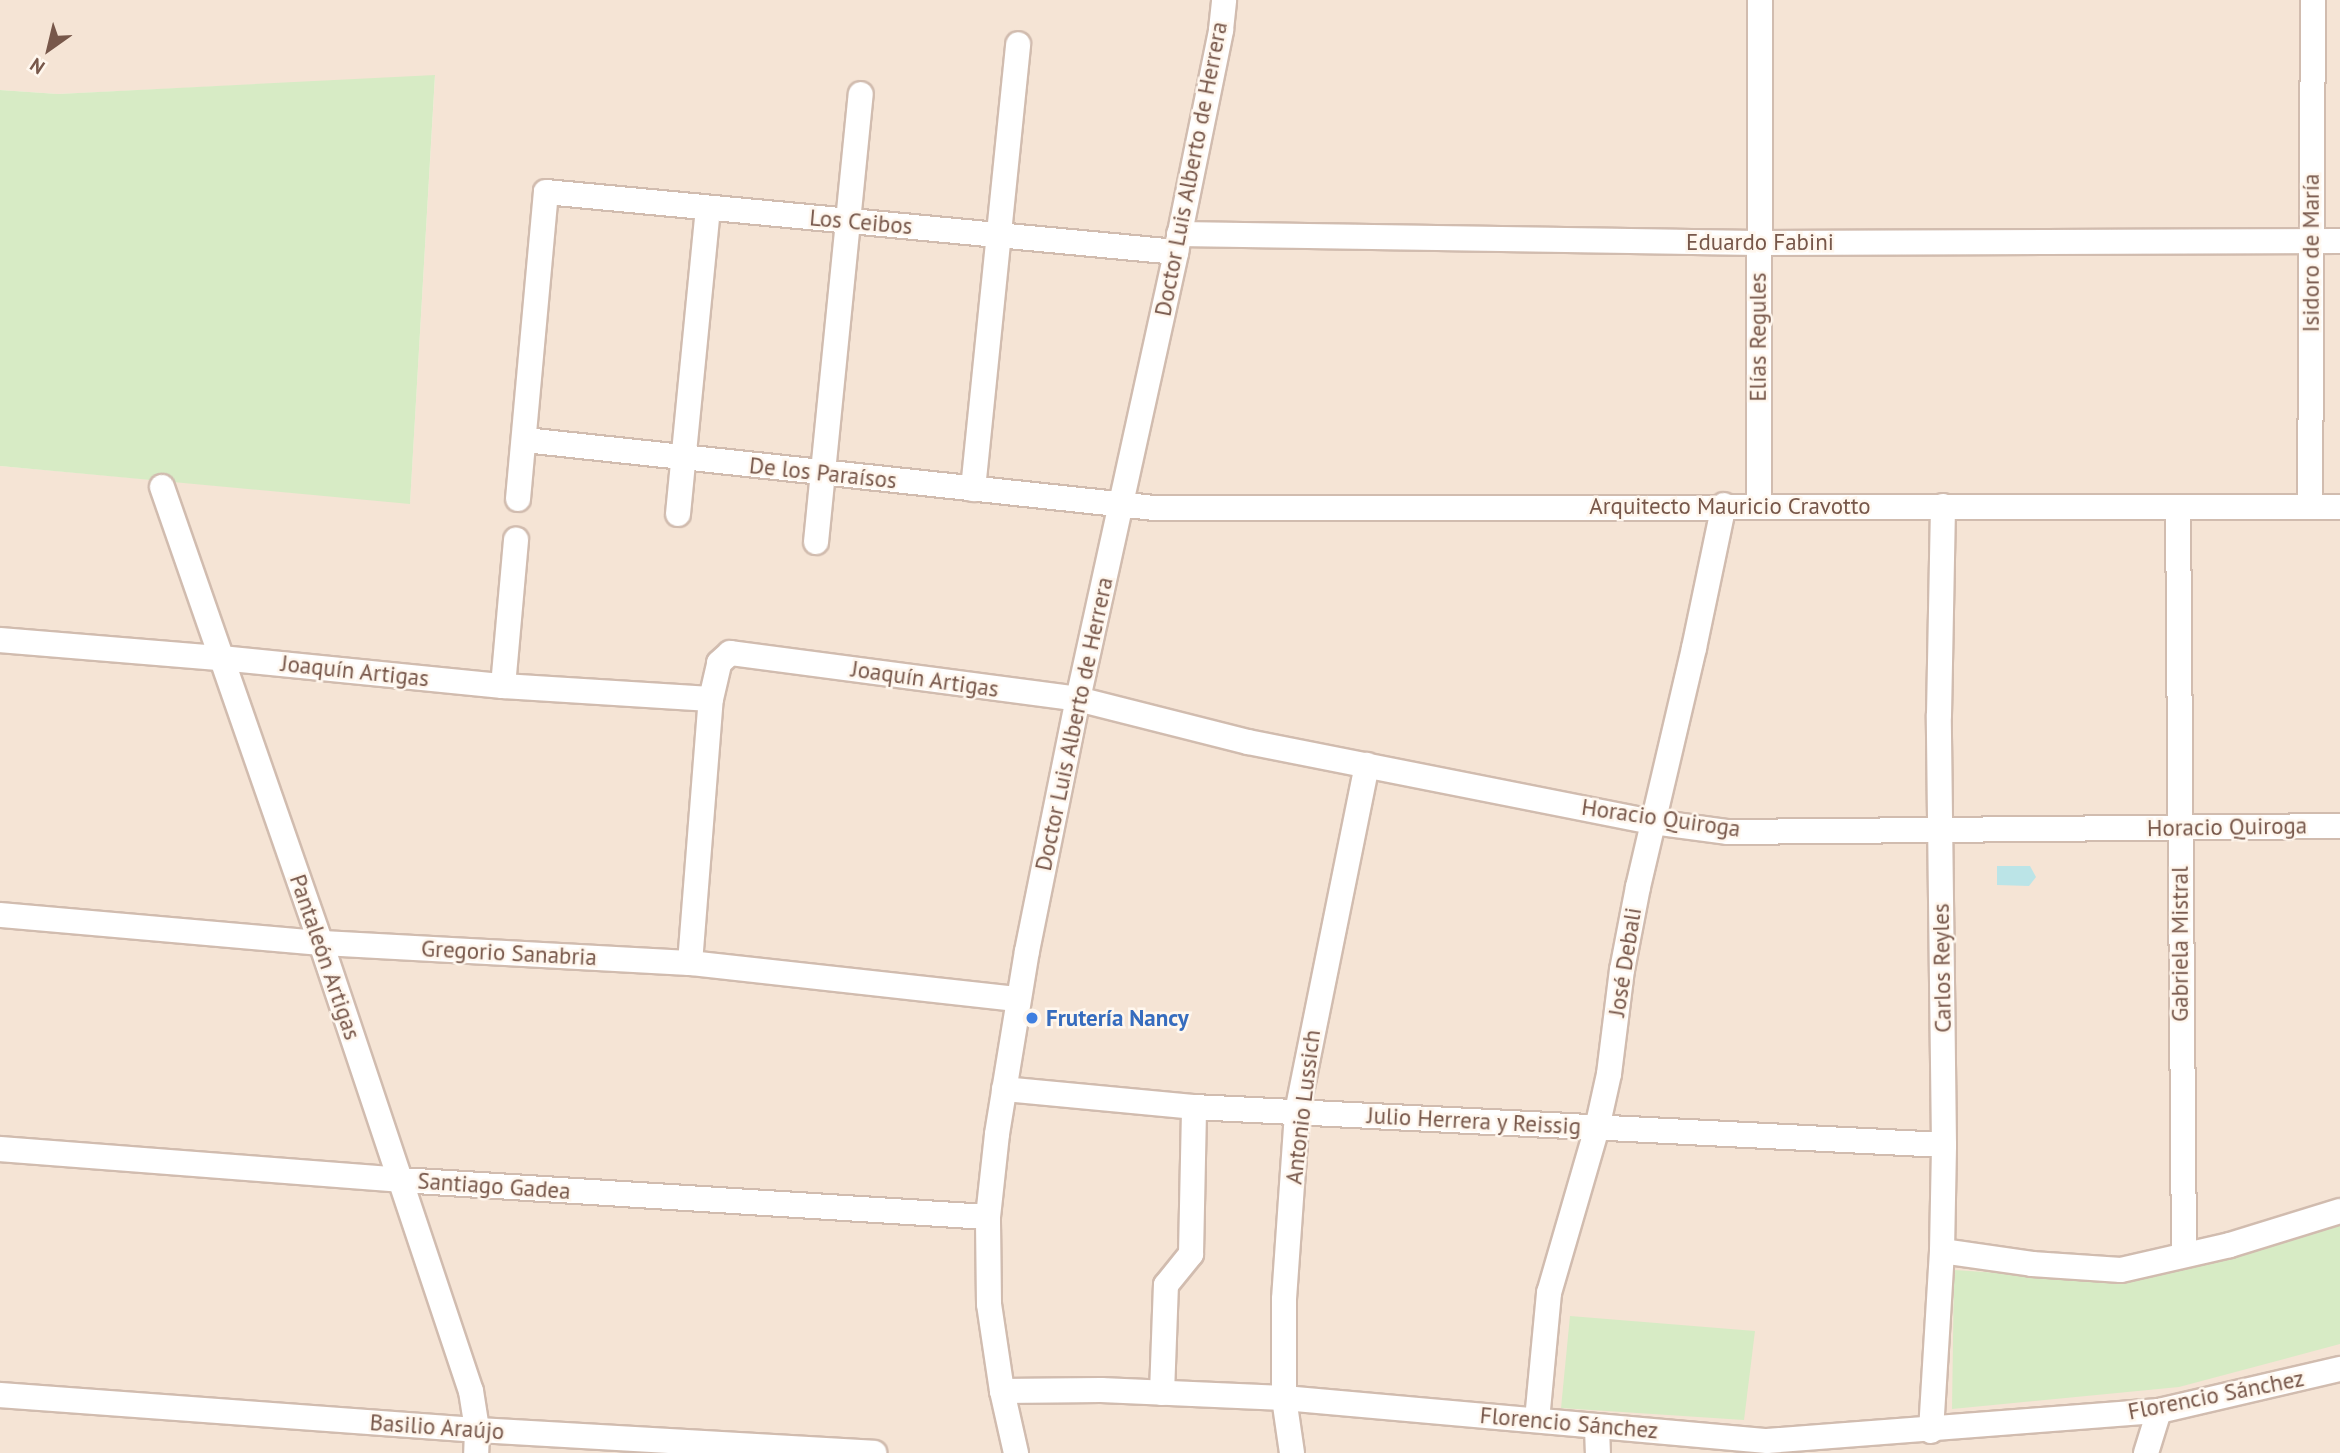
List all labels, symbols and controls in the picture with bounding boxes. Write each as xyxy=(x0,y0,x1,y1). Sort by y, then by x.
north arrow xyxy=(14,14,84,84)
street label: Doctor Luis Alberto de Herrera xyxy=(1149,19,1233,319)
text: N xyxy=(25,53,49,80)
street label: Isidoro de María xyxy=(2297,174,2325,332)
street label: Los Ceibos xyxy=(808,204,914,240)
street label: Eduardo Fabini xyxy=(1686,228,1834,256)
street label: Elías Regules xyxy=(1744,272,1772,402)
street label: De los Paraísos xyxy=(748,452,898,494)
street label: Arquitecto Mauricio Cravotto xyxy=(1589,492,1871,520)
street label: Doctor Luis Alberto de Herrera xyxy=(1029,574,1119,874)
street label: Joaquín Artigas xyxy=(279,649,431,693)
street label: Joaquín Artigas xyxy=(849,655,1001,703)
street label: Horacio Quiroga xyxy=(1580,793,1742,843)
street label: Horacio Quiroga xyxy=(2147,812,2307,842)
street label: Gabriela Mistral xyxy=(2166,866,2194,1022)
street label: Pantaleón Artigas xyxy=(284,870,366,1044)
street label: Carlos Reyles xyxy=(1927,903,1957,1033)
street label: José Debali xyxy=(1603,906,1647,1018)
street label: Gregorio Sanabria xyxy=(420,935,598,971)
place label: Frutería Nancy xyxy=(1046,1004,1189,1032)
marker: Frutería Nancy xyxy=(1024,1010,1040,1026)
street label: Antonio Lussich xyxy=(1280,1028,1326,1186)
street label: Julio Herrera y Reissig xyxy=(1366,1102,1582,1140)
street label: Santiago Gadea xyxy=(417,1167,571,1205)
street label: Florencio Sánchez xyxy=(2126,1364,2306,1426)
street label: Florencio Sánchez xyxy=(1479,1401,1659,1445)
street label: Basilio Araújo xyxy=(368,1409,506,1445)

